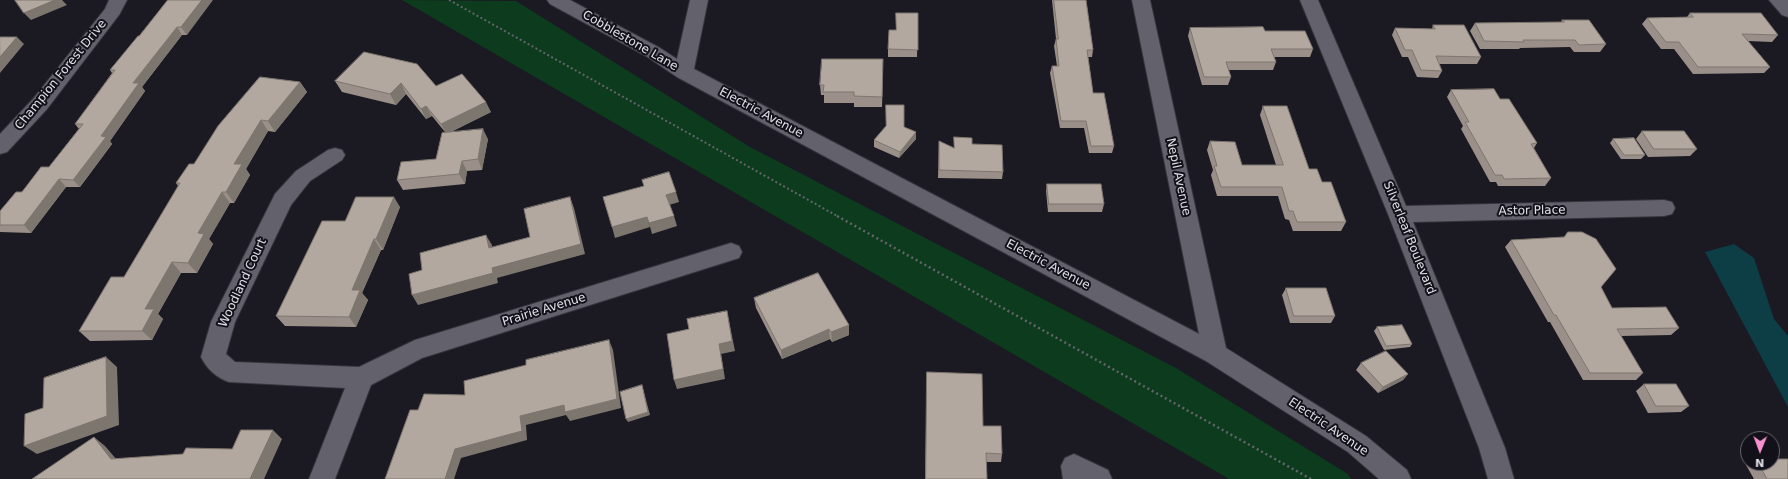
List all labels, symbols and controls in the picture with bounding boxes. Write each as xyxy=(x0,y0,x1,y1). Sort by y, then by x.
street label: Cobblestone Lane xyxy=(580,8,680,74)
street label: Champion Forest Drive xyxy=(12,17,110,133)
street label: Electric Avenue xyxy=(717,85,805,141)
street label: Nepil Avenue xyxy=(1163,137,1193,217)
street label: Silverleaf Boulevard xyxy=(1380,179,1438,297)
street label: Astor Place xyxy=(1498,203,1566,219)
street label: Woodland Court xyxy=(216,236,270,330)
street label: Electric Avenue xyxy=(1004,237,1092,293)
street label: Prairie Avenue xyxy=(500,290,588,330)
street label: Electric Avenue xyxy=(1285,395,1371,459)
north arrow xyxy=(1740,431,1780,471)
text: N xyxy=(1755,456,1765,469)

